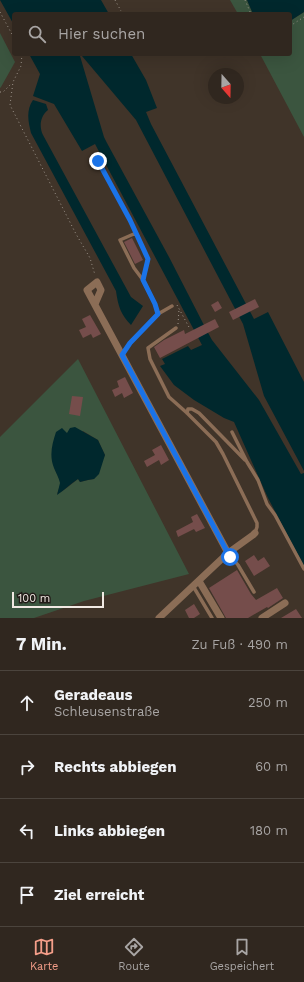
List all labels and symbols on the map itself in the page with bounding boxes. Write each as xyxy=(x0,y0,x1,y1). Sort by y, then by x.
north arrow xyxy=(208,68,244,104)
route end xyxy=(89,152,107,170)
route start xyxy=(221,548,239,566)
scale bar xyxy=(12,590,104,609)

